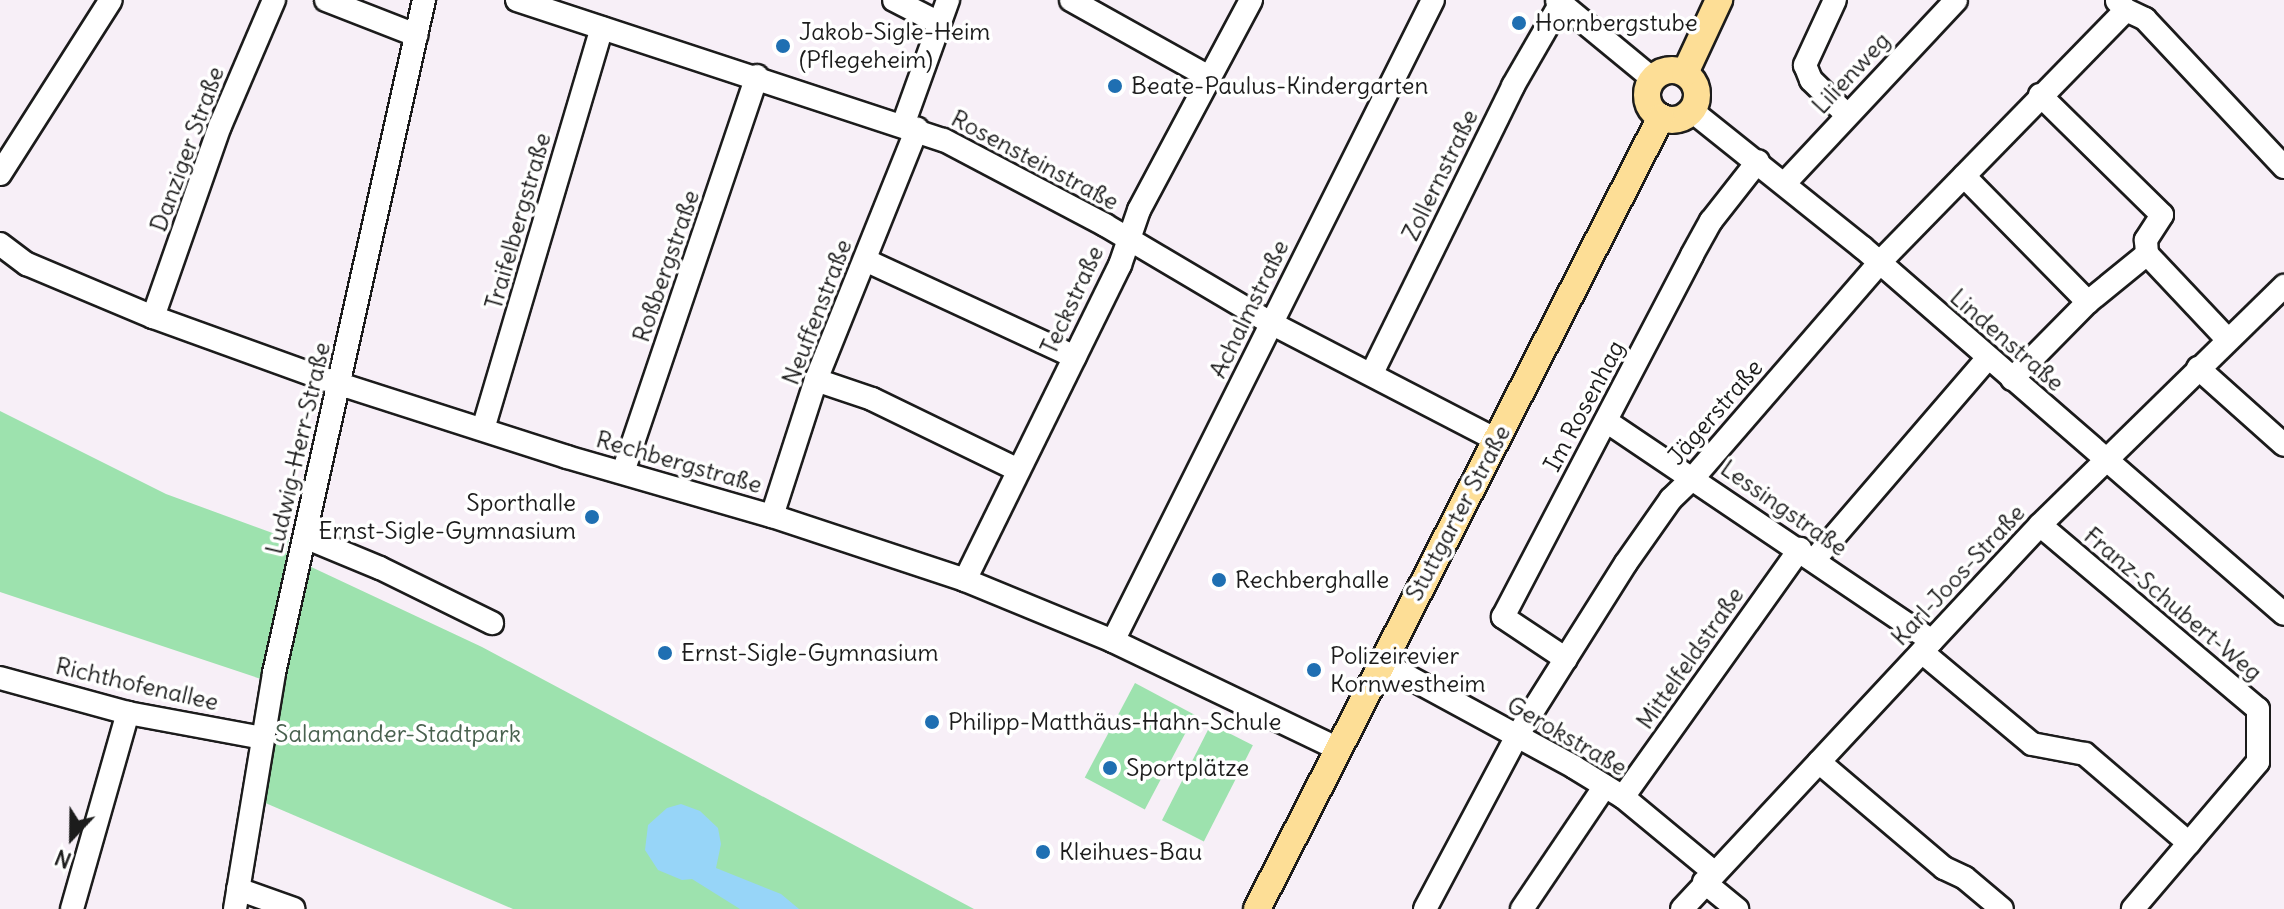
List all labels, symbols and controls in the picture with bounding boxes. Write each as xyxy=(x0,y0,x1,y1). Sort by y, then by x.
place label: Hornbergstube xyxy=(1535,9,1698,37)
marker: Hornbergstube xyxy=(1510,14,1528,32)
place label: Jakob-Sigle-Heim (Pflegeheim) xyxy=(799,18,990,74)
street label: Lilienweg xyxy=(1806,26,1896,120)
marker: Jakob-Sigle-Heim (Pflegeheim) xyxy=(774,37,792,55)
street label: Danziger Straße xyxy=(144,63,230,235)
place label: Beate-Paulus-Kindergarten xyxy=(1131,72,1428,100)
marker: Beate-Paulus-Kindergarten xyxy=(1106,77,1124,95)
street label: Rosensteinstraße xyxy=(946,104,1124,216)
street label: Zollernstraße xyxy=(1396,105,1484,245)
street label: Traifelbergstraße xyxy=(479,129,557,313)
street label: Roßbergstraße xyxy=(627,186,705,346)
street label: Neuffenstraße xyxy=(776,235,858,389)
street label: Achalmstraße xyxy=(1203,235,1295,383)
street label: Teckstraße xyxy=(1034,241,1110,359)
street label: Lindenstraße xyxy=(1944,283,2070,397)
street label: Im Rosenhag xyxy=(1537,336,1631,476)
street label: Ludwig-Herr-Straße xyxy=(260,339,336,557)
street label: Jägerstraße xyxy=(1661,353,1769,471)
street label: Stuttgarter Straße xyxy=(1400,420,1516,606)
street label: Rechbergstraße xyxy=(593,425,765,499)
street label: Lessingstraße xyxy=(1715,454,1853,562)
place label: Sporthalle Ernst-Sigle-Gymnasium xyxy=(319,489,576,545)
street label: Karl-Joos-Straße xyxy=(1885,498,2031,652)
marker: Sporthalle Ernst-Sigle-Gymnasium xyxy=(583,508,601,526)
street label: Franz-Schubert-Weg xyxy=(2078,521,2268,687)
place label: Rechberghalle xyxy=(1235,566,1389,594)
marker: Rechberghalle xyxy=(1210,571,1228,589)
street label: Mittelfeldstraße xyxy=(1630,581,1750,735)
place label: Ernst-Sigle-Gymnasium xyxy=(681,639,938,667)
place label: Polizeirevier Kornwestheim xyxy=(1330,642,1486,698)
marker: Ernst-Sigle-Gymnasium xyxy=(656,644,674,662)
street label: Richthofenallee xyxy=(53,651,221,717)
marker: Polizeirevier Kornwestheim xyxy=(1305,661,1323,679)
street label: Gerokstraße xyxy=(1502,690,1632,782)
place label: Philipp-Matthäus-Hahn-Schule xyxy=(948,708,1281,736)
marker: Philipp-Matthäus-Hahn-Schule xyxy=(923,713,941,731)
park label: Salamander-Stadtpark xyxy=(275,720,521,748)
place label: Sportplätze xyxy=(1126,754,1249,782)
marker: Sportplätze xyxy=(1101,759,1119,777)
north arrow xyxy=(32,797,112,877)
place label: Kleihues-Bau xyxy=(1059,838,1202,866)
text: N xyxy=(51,843,75,875)
marker: Kleihues-Bau xyxy=(1034,843,1052,861)

